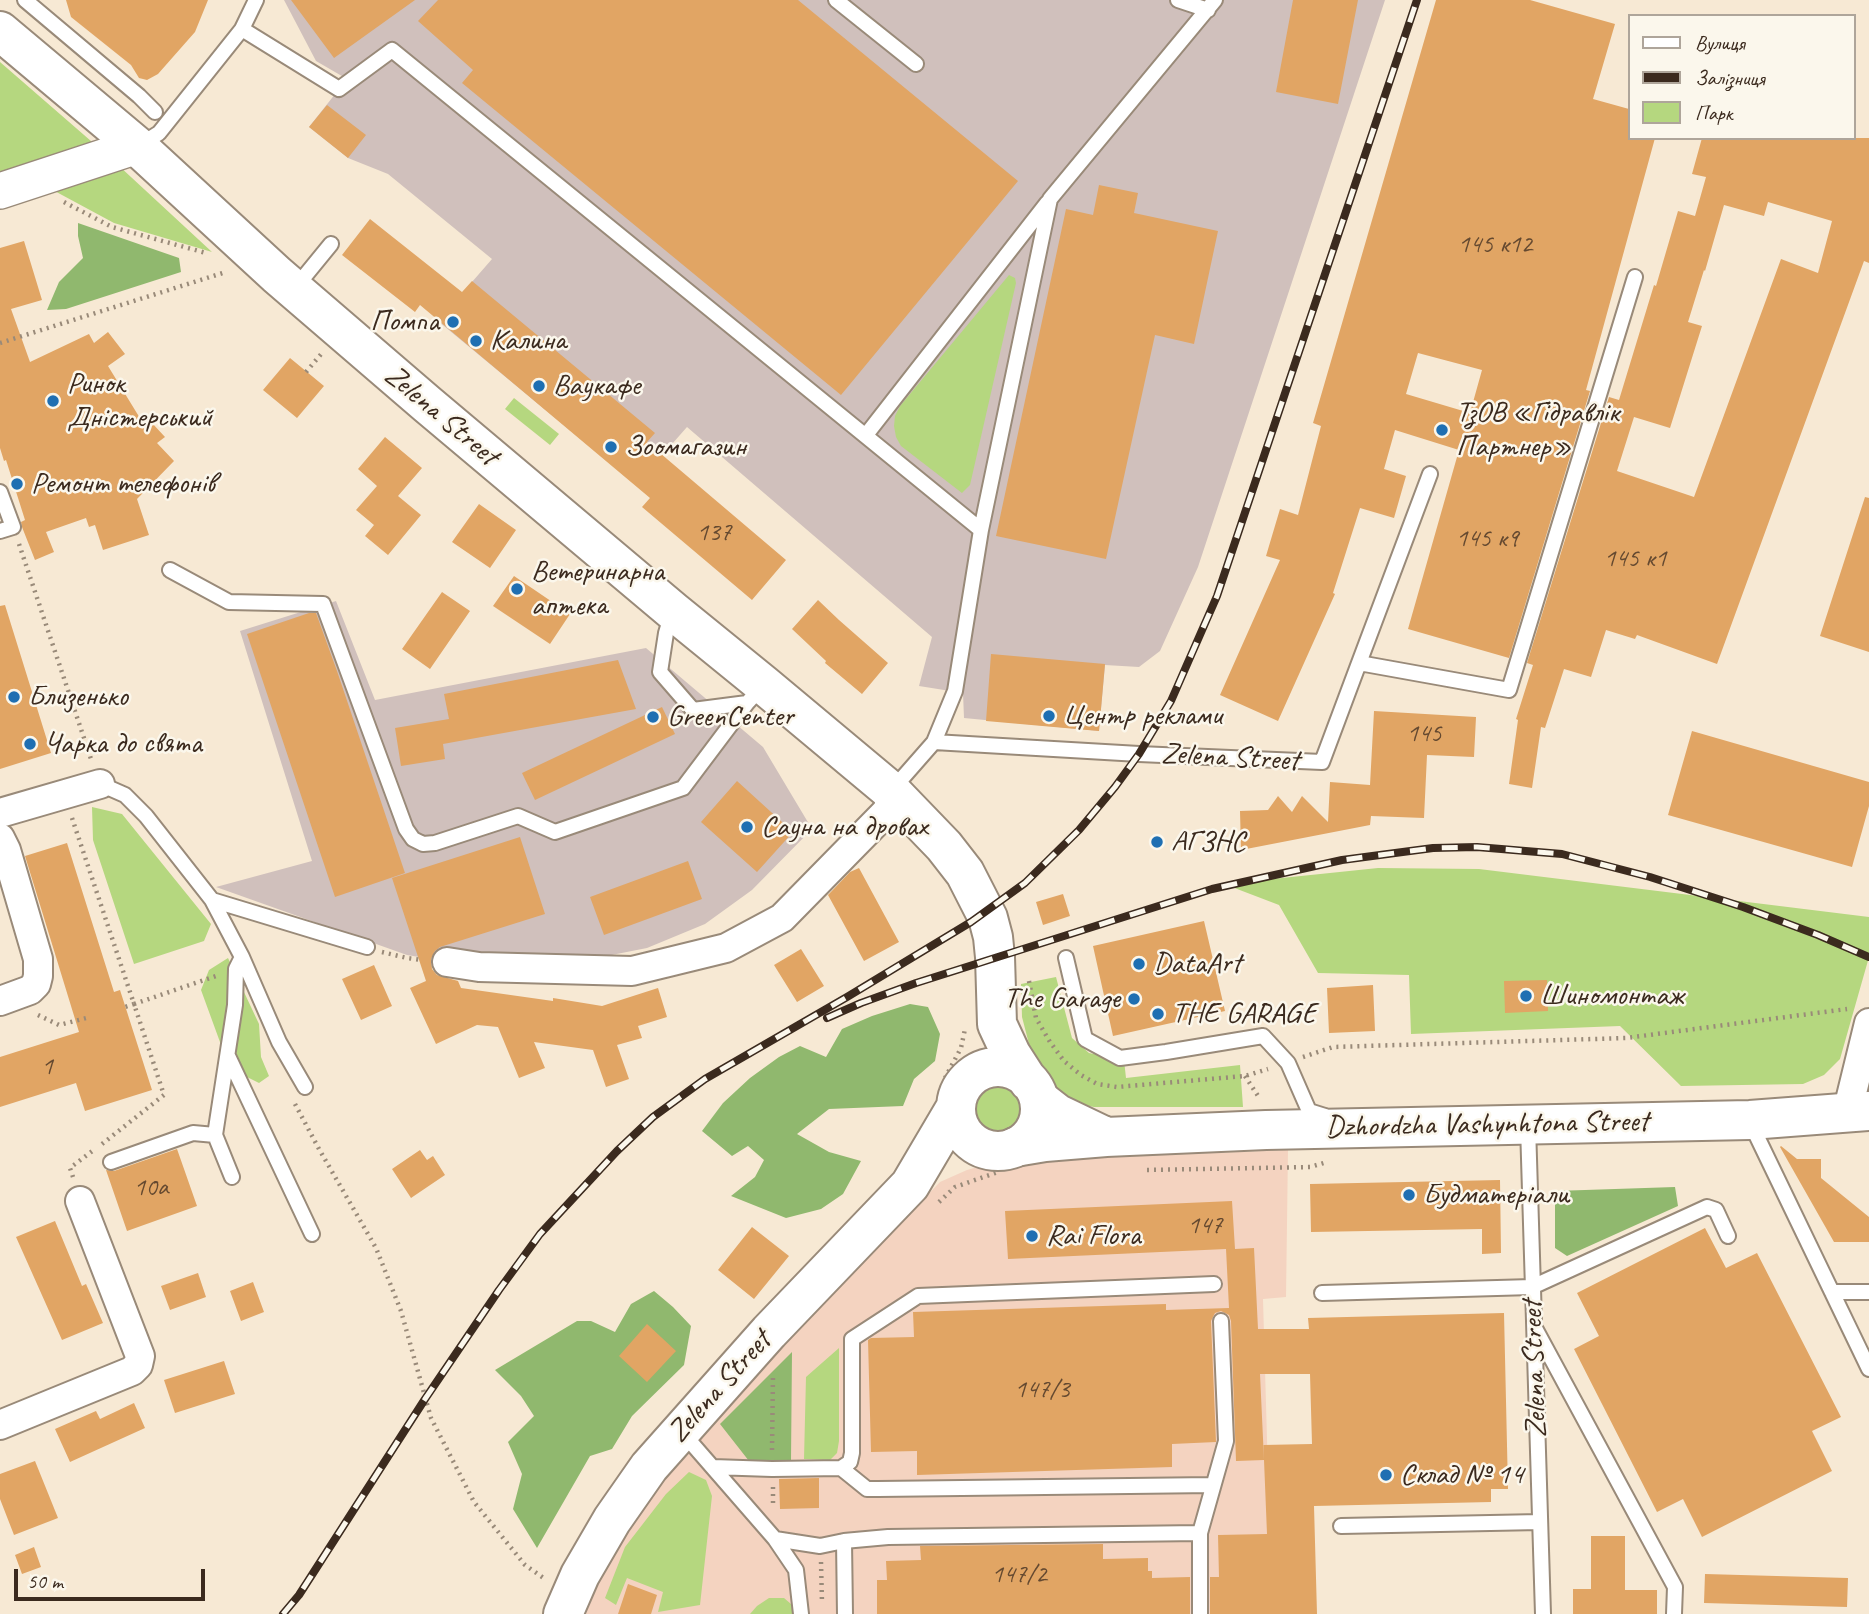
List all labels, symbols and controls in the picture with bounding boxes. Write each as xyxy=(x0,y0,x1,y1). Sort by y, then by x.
legend xyxy=(1628,14,1855,140)
text: Вулиця xyxy=(1695,30,1745,56)
text: Залізниця xyxy=(1695,65,1765,91)
text: Парк xyxy=(1695,100,1732,126)
house number: 145 к12 xyxy=(1458,229,1532,261)
place label: Помпа xyxy=(370,304,439,340)
marker: Помпа xyxy=(445,314,461,330)
place label: Калина xyxy=(490,323,566,359)
marker: Калина xyxy=(468,333,484,349)
street label: Zelena Street xyxy=(377,358,505,474)
place label: Ринок Дністерський xyxy=(67,366,212,436)
place label: Ваукафе xyxy=(553,368,640,404)
marker: Ваукафе xyxy=(531,378,547,394)
marker: Ринок Дністерський xyxy=(45,393,61,409)
place label: ТзОВ «Гідравлік Партнер» xyxy=(1456,395,1619,466)
marker: ТзОВ «Гідравлік Партнер» xyxy=(1434,422,1450,438)
place label: Зоомагазин xyxy=(625,429,746,465)
marker: Зоомагазин xyxy=(603,439,619,455)
place label: Ремонт телефонів xyxy=(31,466,215,502)
marker: Ремонт телефонів xyxy=(9,476,25,492)
house number: 137 xyxy=(696,517,732,549)
house number: 145 к9 xyxy=(1456,523,1518,555)
house number: 145 к1 xyxy=(1604,543,1666,575)
place label: Ветеринарна аптека xyxy=(531,554,664,624)
marker: Ветеринарна аптека xyxy=(509,581,525,597)
place label: Близенько xyxy=(28,679,128,715)
marker: Близенько xyxy=(6,689,22,705)
place label: Центр реклами xyxy=(1063,698,1222,734)
place label: GreenCenter xyxy=(667,699,794,735)
marker: Центр реклами xyxy=(1041,708,1057,724)
marker: GreenCenter xyxy=(645,709,661,725)
house number: 145 xyxy=(1406,718,1442,750)
place label: Чарка до свята xyxy=(44,726,202,762)
marker: Чарка до свята xyxy=(22,736,38,752)
street label: Zelena Street xyxy=(1160,736,1300,780)
place label: Сауна на дровах xyxy=(761,809,927,845)
marker: Сауна на дровах xyxy=(739,819,755,835)
place label: АГЗНС xyxy=(1171,824,1245,860)
marker: АГЗНС xyxy=(1149,834,1165,850)
place label: DataArt xyxy=(1153,946,1241,982)
marker: DataArt xyxy=(1131,956,1147,972)
place label: Шиномонтаж xyxy=(1540,978,1683,1014)
place label: The Garage xyxy=(1004,981,1120,1017)
marker: Шиномонтаж xyxy=(1518,988,1534,1004)
marker: The Garage xyxy=(1126,991,1142,1007)
place label: THE GARAGE xyxy=(1172,996,1316,1032)
marker: THE GARAGE xyxy=(1150,1006,1166,1022)
house number: 1 xyxy=(41,1051,53,1083)
street label: Dzhordzha Vashynhtona Street xyxy=(1325,1104,1649,1146)
house number: 10а xyxy=(134,1172,168,1204)
place label: Будматеріали xyxy=(1423,1177,1569,1213)
marker: Будматеріали xyxy=(1401,1187,1417,1203)
house number: 147 xyxy=(1187,1210,1223,1242)
place label: Rai Flora xyxy=(1046,1218,1140,1254)
marker: Rai Flora xyxy=(1024,1228,1040,1244)
street label: Zelena Street xyxy=(1515,1300,1555,1438)
street label: Zelena Street xyxy=(661,1324,779,1450)
house number: 147/3 xyxy=(1014,1374,1070,1406)
place label: Склад № 14 xyxy=(1400,1457,1524,1493)
marker: Склад № 14 xyxy=(1378,1467,1394,1483)
scale bar xyxy=(18,1554,208,1598)
house number: 147/2 xyxy=(991,1559,1047,1591)
text: 50 m xyxy=(27,1568,63,1594)

